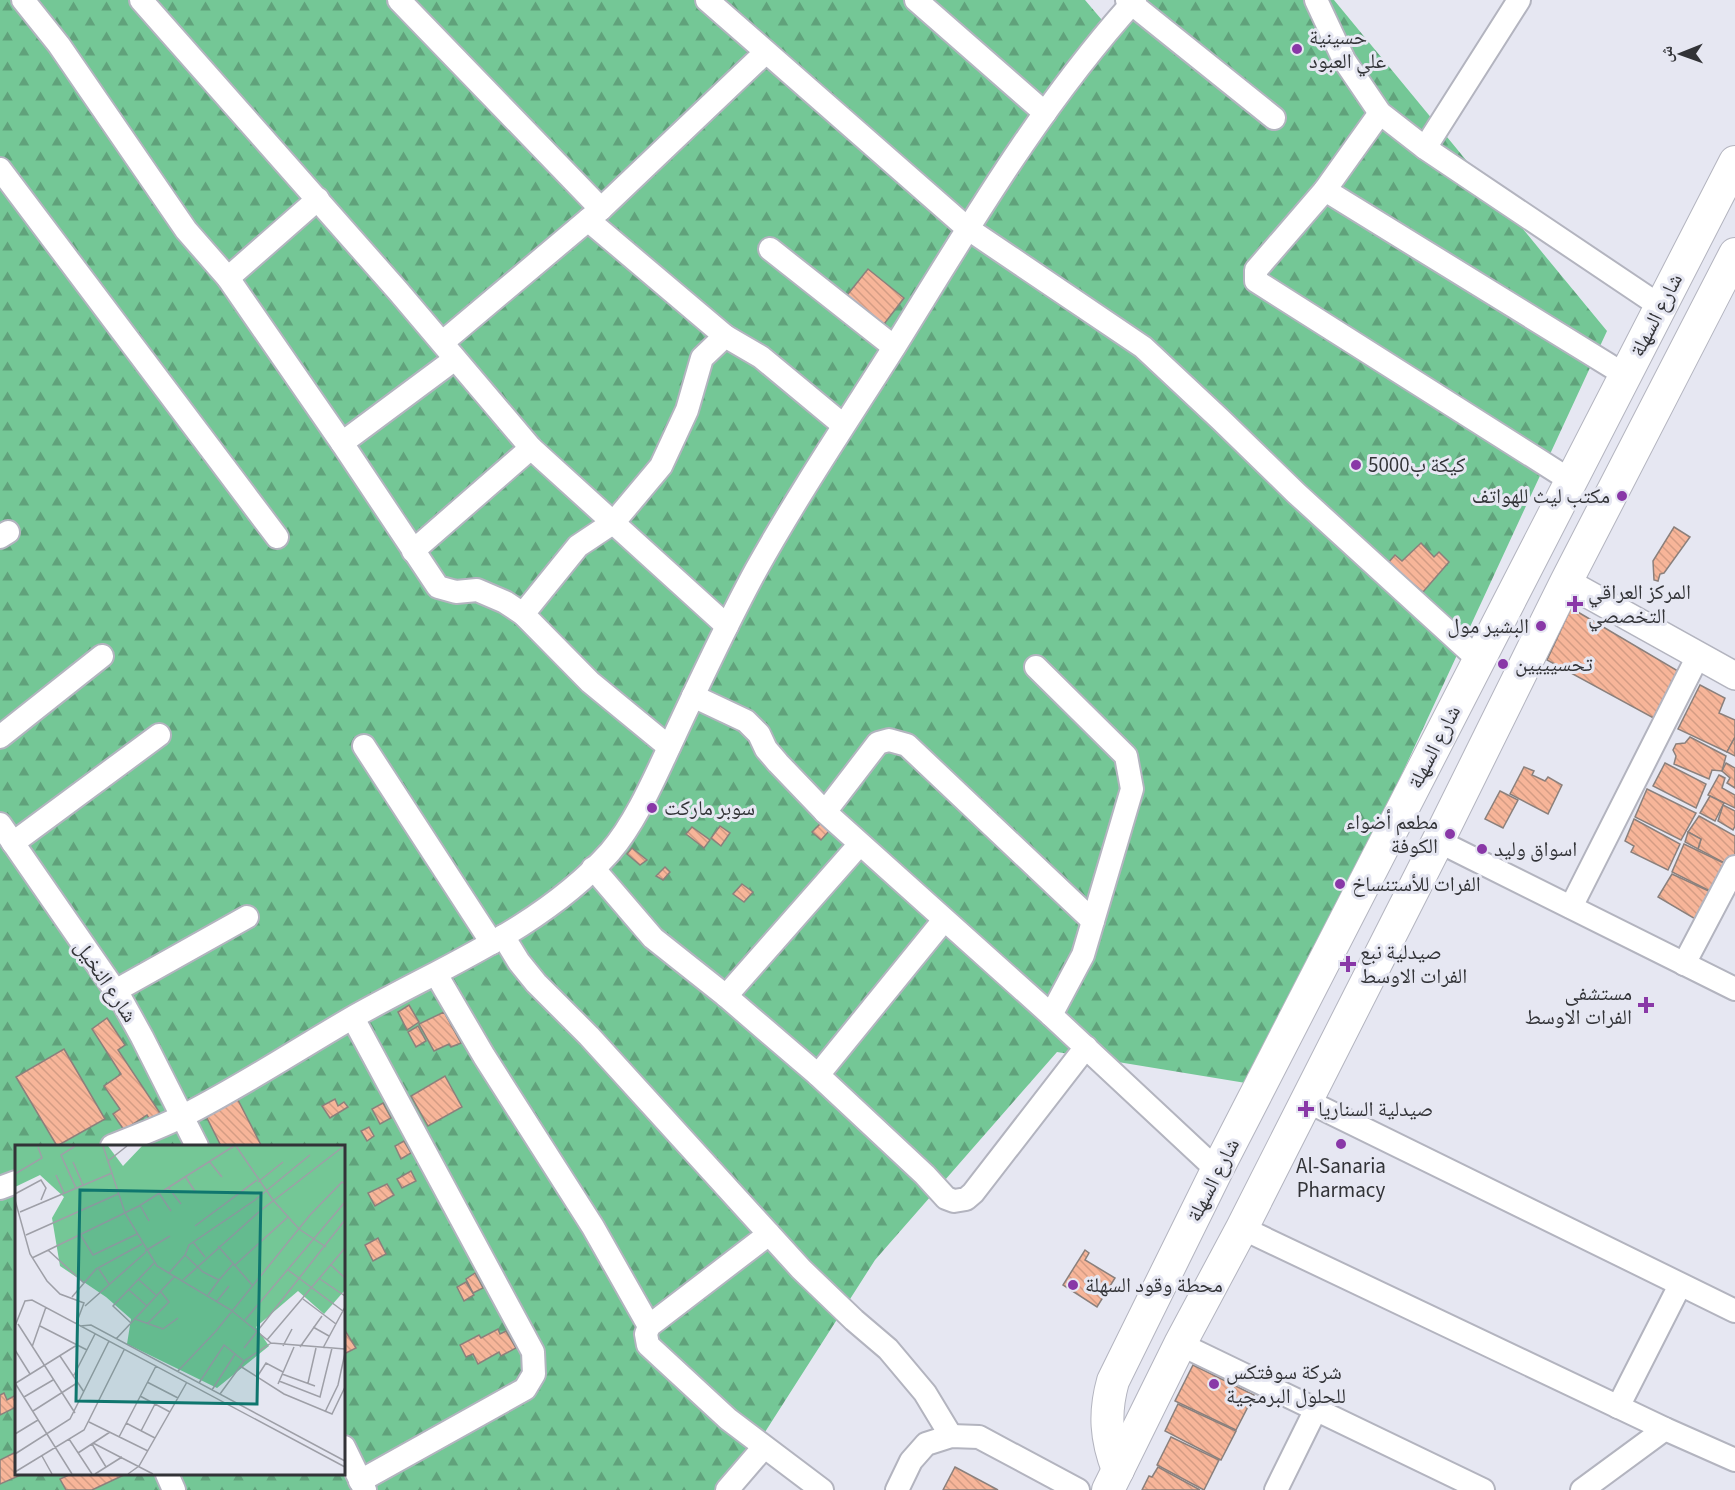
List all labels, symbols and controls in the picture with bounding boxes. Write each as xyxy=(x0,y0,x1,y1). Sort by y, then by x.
place label: حسينية علي العبود xyxy=(1309,22,1387,77)
north arrow xyxy=(1651,24,1711,84)
marker: حسينية علي العبود xyxy=(1290,42,1304,56)
text: ش xyxy=(1656,46,1678,63)
street label: شارع السهلة xyxy=(1622,268,1690,362)
place label: كيكة ب5000 xyxy=(1368,450,1466,480)
marker: كيكة ب5000 xyxy=(1349,458,1363,472)
place label: مكتب ليث للهواتف xyxy=(1472,481,1610,511)
marker: مكتب ليث للهواتف xyxy=(1615,489,1629,503)
place label: المركز العراقي التخصصي xyxy=(1588,577,1691,632)
marker: المركز العراقي التخصصي xyxy=(1566,595,1584,613)
place label: البشير مول xyxy=(1447,611,1529,641)
marker: البشير مول xyxy=(1534,619,1548,633)
place label: تحسيييين xyxy=(1515,649,1593,679)
marker: تحسيييين xyxy=(1496,657,1510,671)
street label: شارع السهلة xyxy=(1400,700,1468,794)
place label: سوبر ماركت xyxy=(664,793,755,823)
marker: سوبر ماركت xyxy=(645,801,659,815)
place label: مطعم أضواء الكوفة xyxy=(1346,807,1438,861)
marker: مطعم أضواء الكوفة xyxy=(1443,827,1457,841)
place label: اسواق وليد xyxy=(1494,834,1577,864)
marker: اسواق وليد xyxy=(1475,842,1489,856)
place label: الفرات للأستنساخ xyxy=(1352,869,1481,899)
marker: الفرات للأستنساخ xyxy=(1333,877,1347,891)
street label: شارع النخيل xyxy=(67,934,145,1028)
place label: صيدلية نبع الفرات الاوسط xyxy=(1360,937,1467,991)
marker: صيدلية نبع الفرات الاوسط xyxy=(1341,957,1355,971)
place label: مستشفى الفرات الاوسط xyxy=(1525,978,1632,1032)
marker: مستشفى الفرات الاوسط xyxy=(1637,996,1655,1014)
place label: صيدلية السناريا xyxy=(1318,1094,1433,1124)
marker: صيدلية السناريا xyxy=(1299,1102,1313,1116)
street label: شارع السهلة xyxy=(1179,1133,1247,1227)
marker: Al-Sanaria Pharmacy xyxy=(1334,1137,1348,1151)
inset map xyxy=(15,1145,345,1475)
place label: Al-Sanaria Pharmacy xyxy=(1296,1151,1386,1205)
place label: محطة وقود السهلة xyxy=(1085,1270,1223,1300)
marker: محطة وقود السهلة xyxy=(1066,1278,1080,1292)
place label: شركة سوفتكس للحلول البرمجية xyxy=(1226,1357,1346,1411)
marker: شركة سوفتكس للحلول البرمجية xyxy=(1207,1377,1221,1391)

